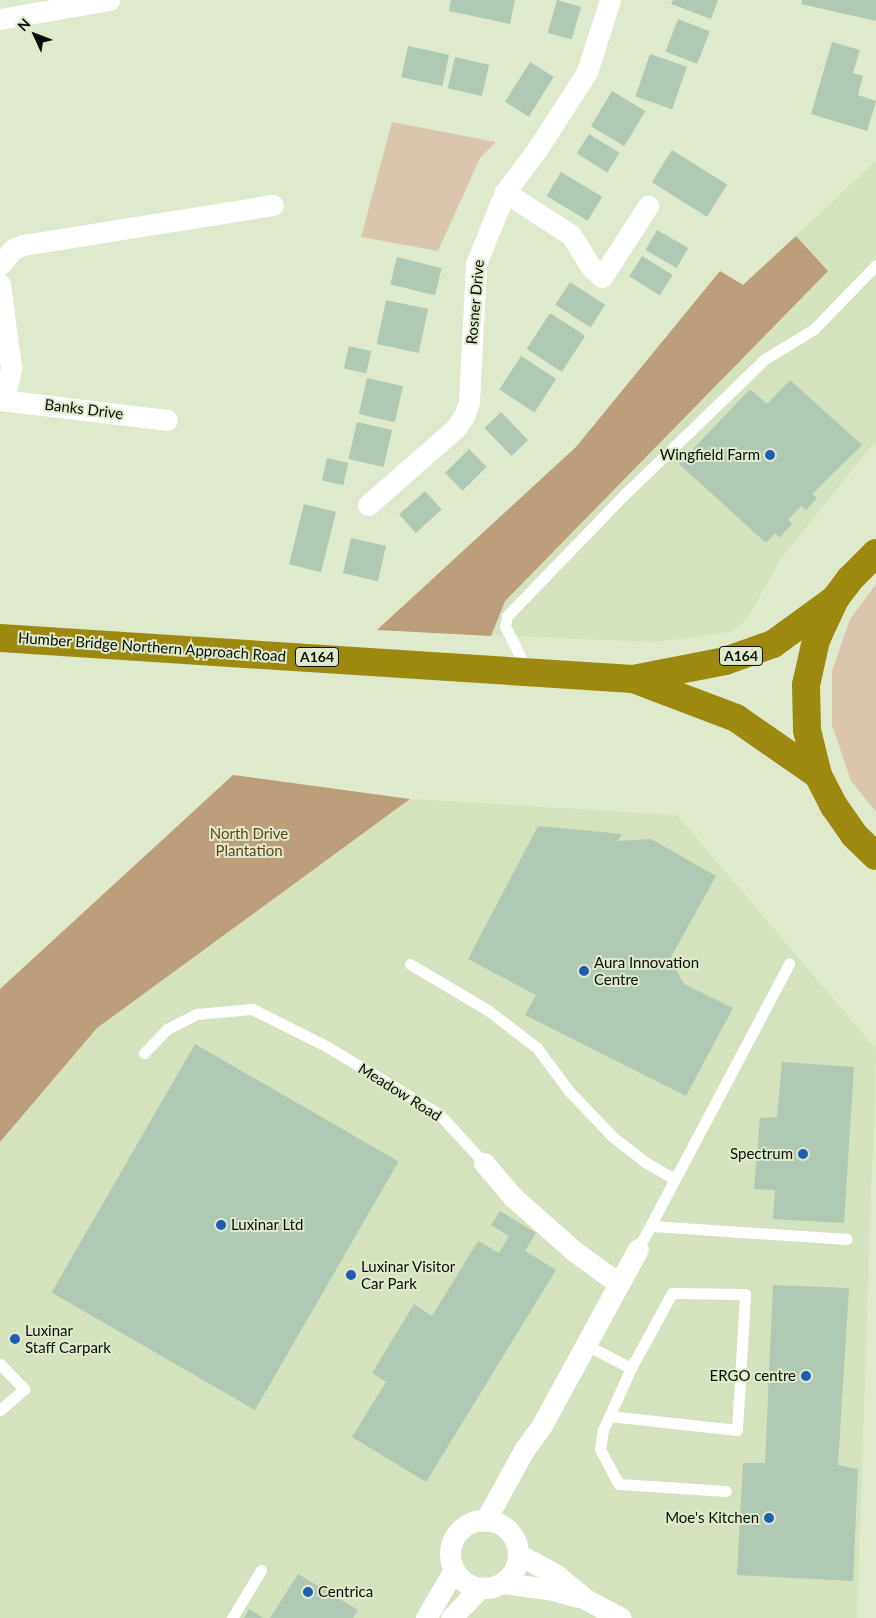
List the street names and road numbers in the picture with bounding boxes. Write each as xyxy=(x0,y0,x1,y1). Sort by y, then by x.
street label: Rosner Drive xyxy=(462,259,488,345)
street label: Banks Drive xyxy=(44,395,124,423)
street label: Humber Bridge Northern Approach Road xyxy=(17,629,287,665)
road number: A164 xyxy=(718,644,764,668)
road number: A164 xyxy=(294,646,340,669)
street label: Meadow Road xyxy=(355,1059,445,1125)

